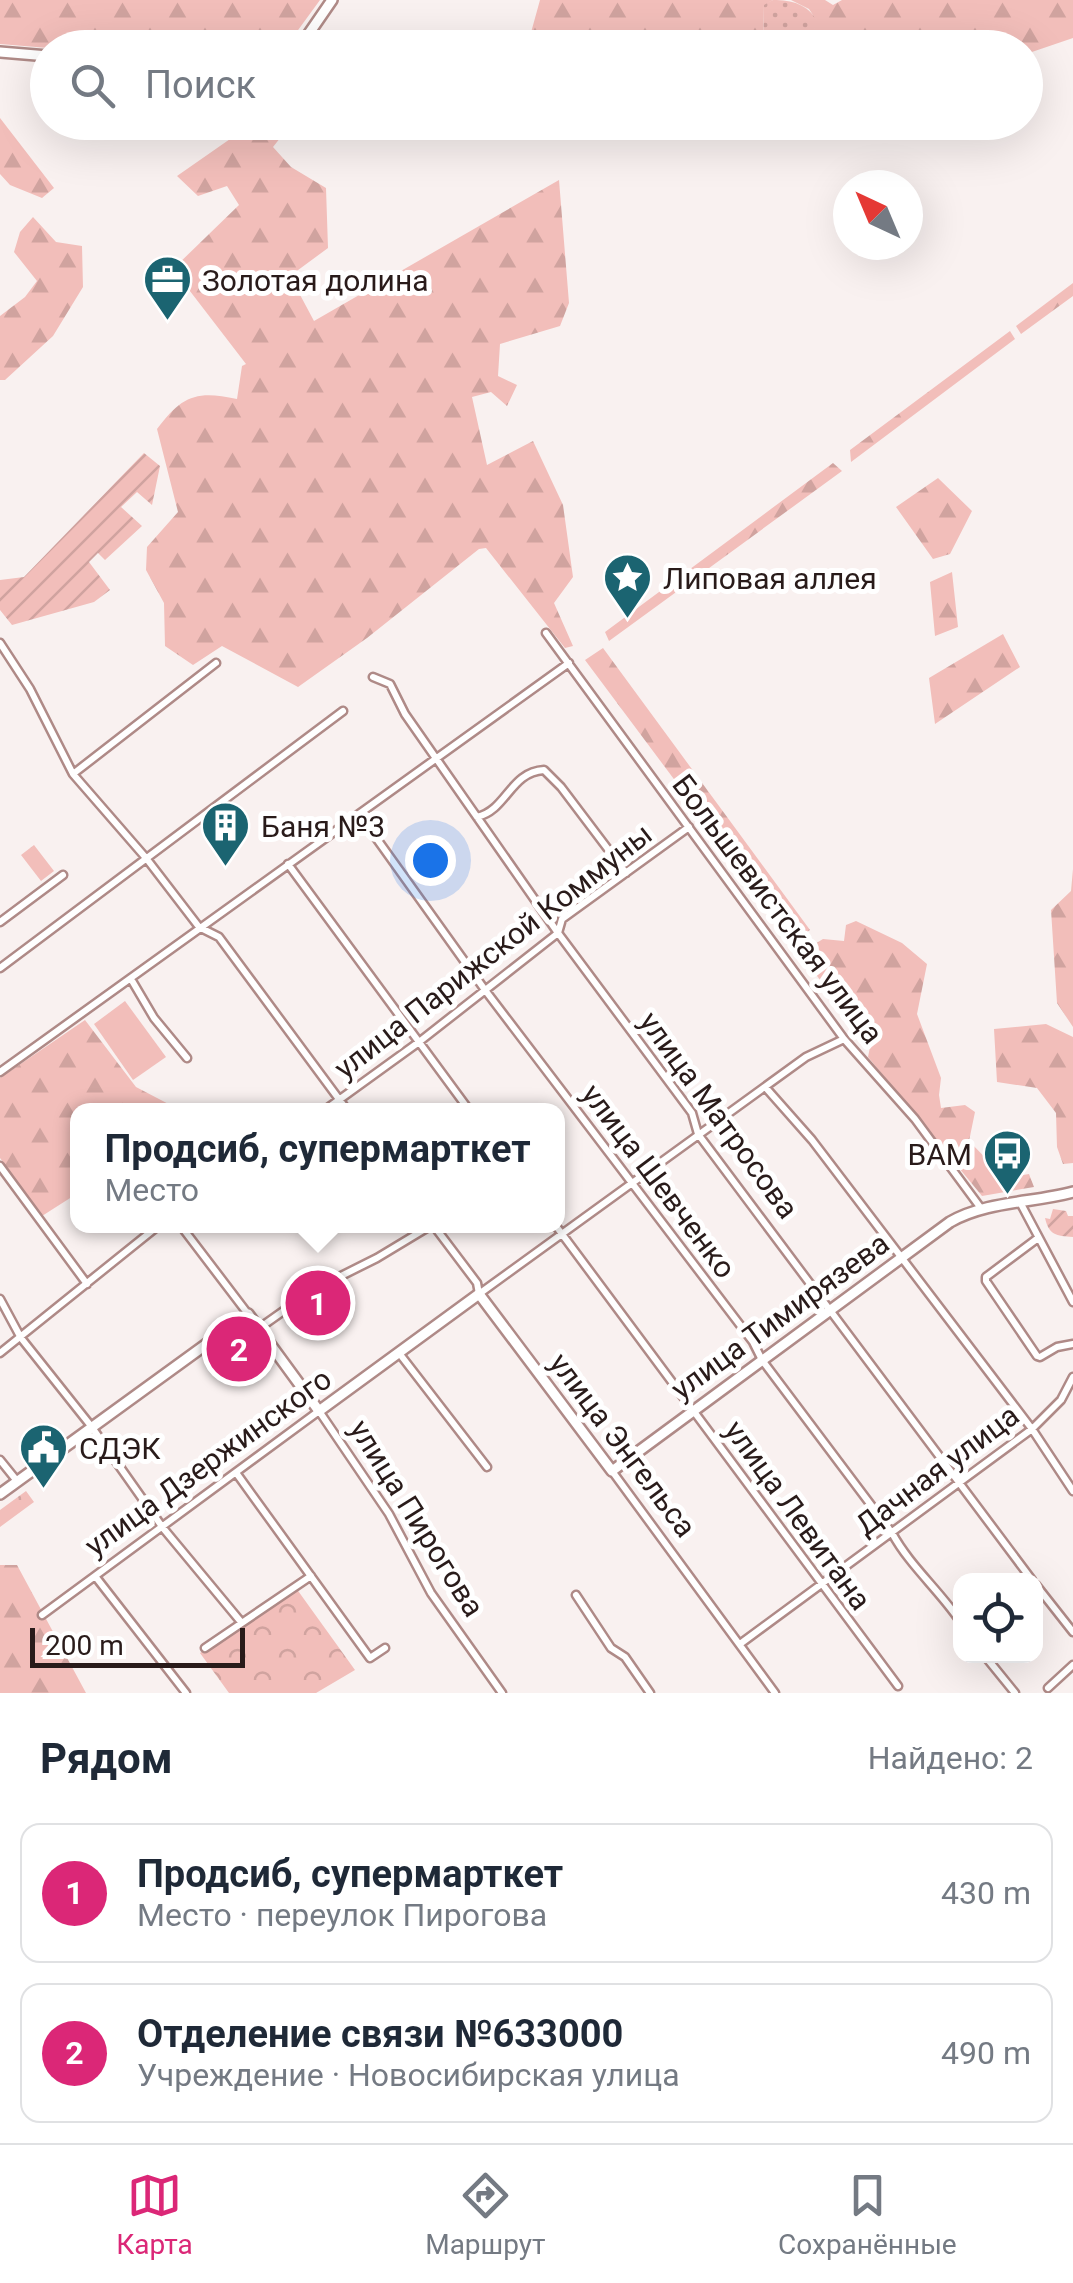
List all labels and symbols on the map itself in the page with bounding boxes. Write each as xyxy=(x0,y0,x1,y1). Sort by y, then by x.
north arrow xyxy=(833,170,923,260)
office icon: Золотая долина xyxy=(141,254,193,322)
place label: Золотая долина xyxy=(202,263,429,298)
place icon: Липовая аллея xyxy=(602,552,654,620)
place label: Липовая аллея xyxy=(663,561,877,596)
street label: Большевистская улица xyxy=(665,768,891,1050)
building icon: Баня №3 xyxy=(200,800,252,868)
place label: Баня №3 xyxy=(261,809,385,844)
street label: улица Парижской Коммуны xyxy=(327,816,659,1086)
your location xyxy=(405,835,456,886)
street label: улица Матросова xyxy=(632,1005,806,1225)
street label: улица Шевченко xyxy=(575,1077,743,1285)
bus stop icon: BAM xyxy=(981,1128,1033,1196)
place label: BAM xyxy=(908,1137,972,1172)
street label: улица Тимирязева xyxy=(664,1225,896,1407)
pin: 1 xyxy=(286,1266,350,1340)
pin: 2 xyxy=(206,1312,272,1386)
street label: улица Энгельса xyxy=(542,1346,704,1544)
street label: улица Дзержинского xyxy=(78,1361,338,1563)
street label: Дачная улица xyxy=(849,1397,1025,1543)
street label: улица Пирогова xyxy=(342,1413,492,1623)
street label: улица Левитана xyxy=(718,1413,878,1617)
public building icon: СДЭК xyxy=(18,1422,70,1490)
place label: СДЭК xyxy=(79,1431,161,1466)
scale bar xyxy=(30,1623,245,1668)

